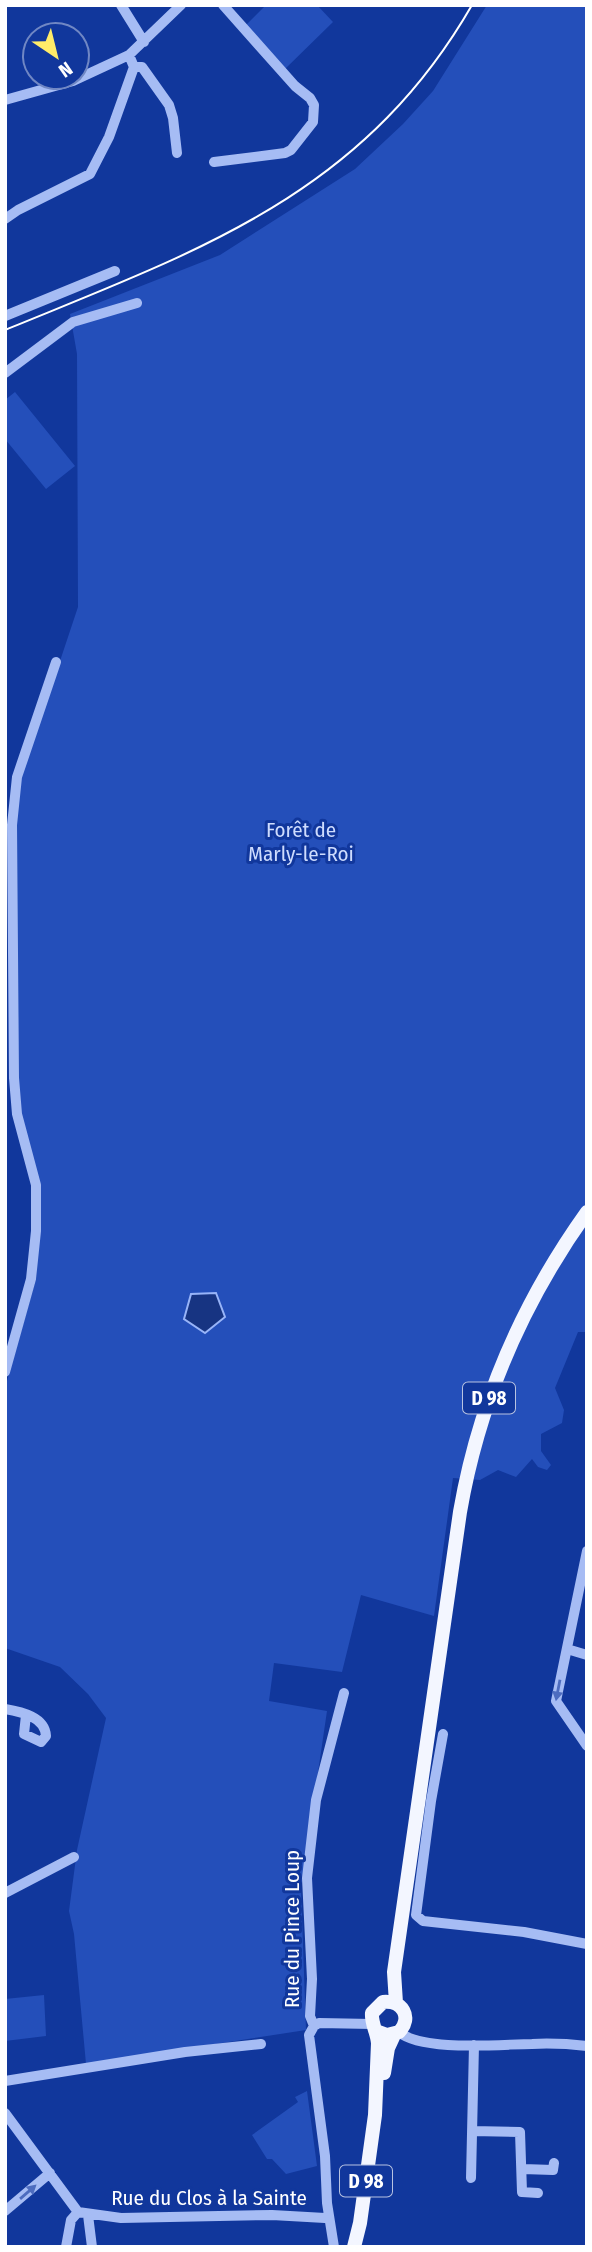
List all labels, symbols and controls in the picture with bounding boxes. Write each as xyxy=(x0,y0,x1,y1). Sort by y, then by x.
north arrow xyxy=(21,21,91,91)
text: N xyxy=(54,57,77,82)
park label: Forêt de Marly-le-Roi xyxy=(248,817,354,867)
road number: D 98 xyxy=(463,1382,515,1414)
one-way arrow xyxy=(552,1679,563,1701)
street label: Rue du Pince Loup xyxy=(279,1850,305,2008)
road number: D 98 xyxy=(340,2166,392,2196)
one-way arrow xyxy=(19,2185,36,2200)
street label: Rue du Clos à la Sainte xyxy=(111,2185,307,2211)

